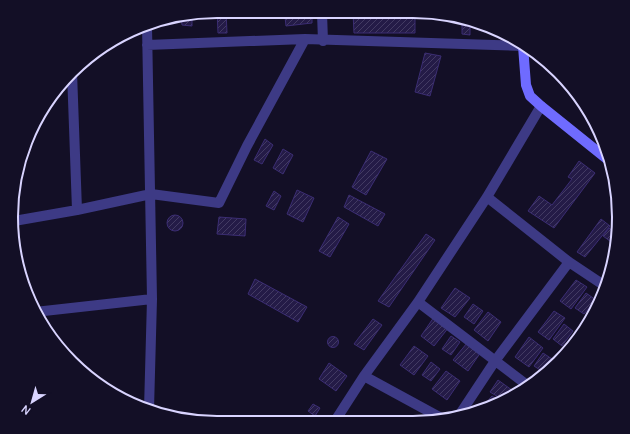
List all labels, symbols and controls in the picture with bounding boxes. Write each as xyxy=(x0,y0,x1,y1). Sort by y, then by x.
north arrow xyxy=(12,382,52,422)
text: N xyxy=(18,402,33,419)

